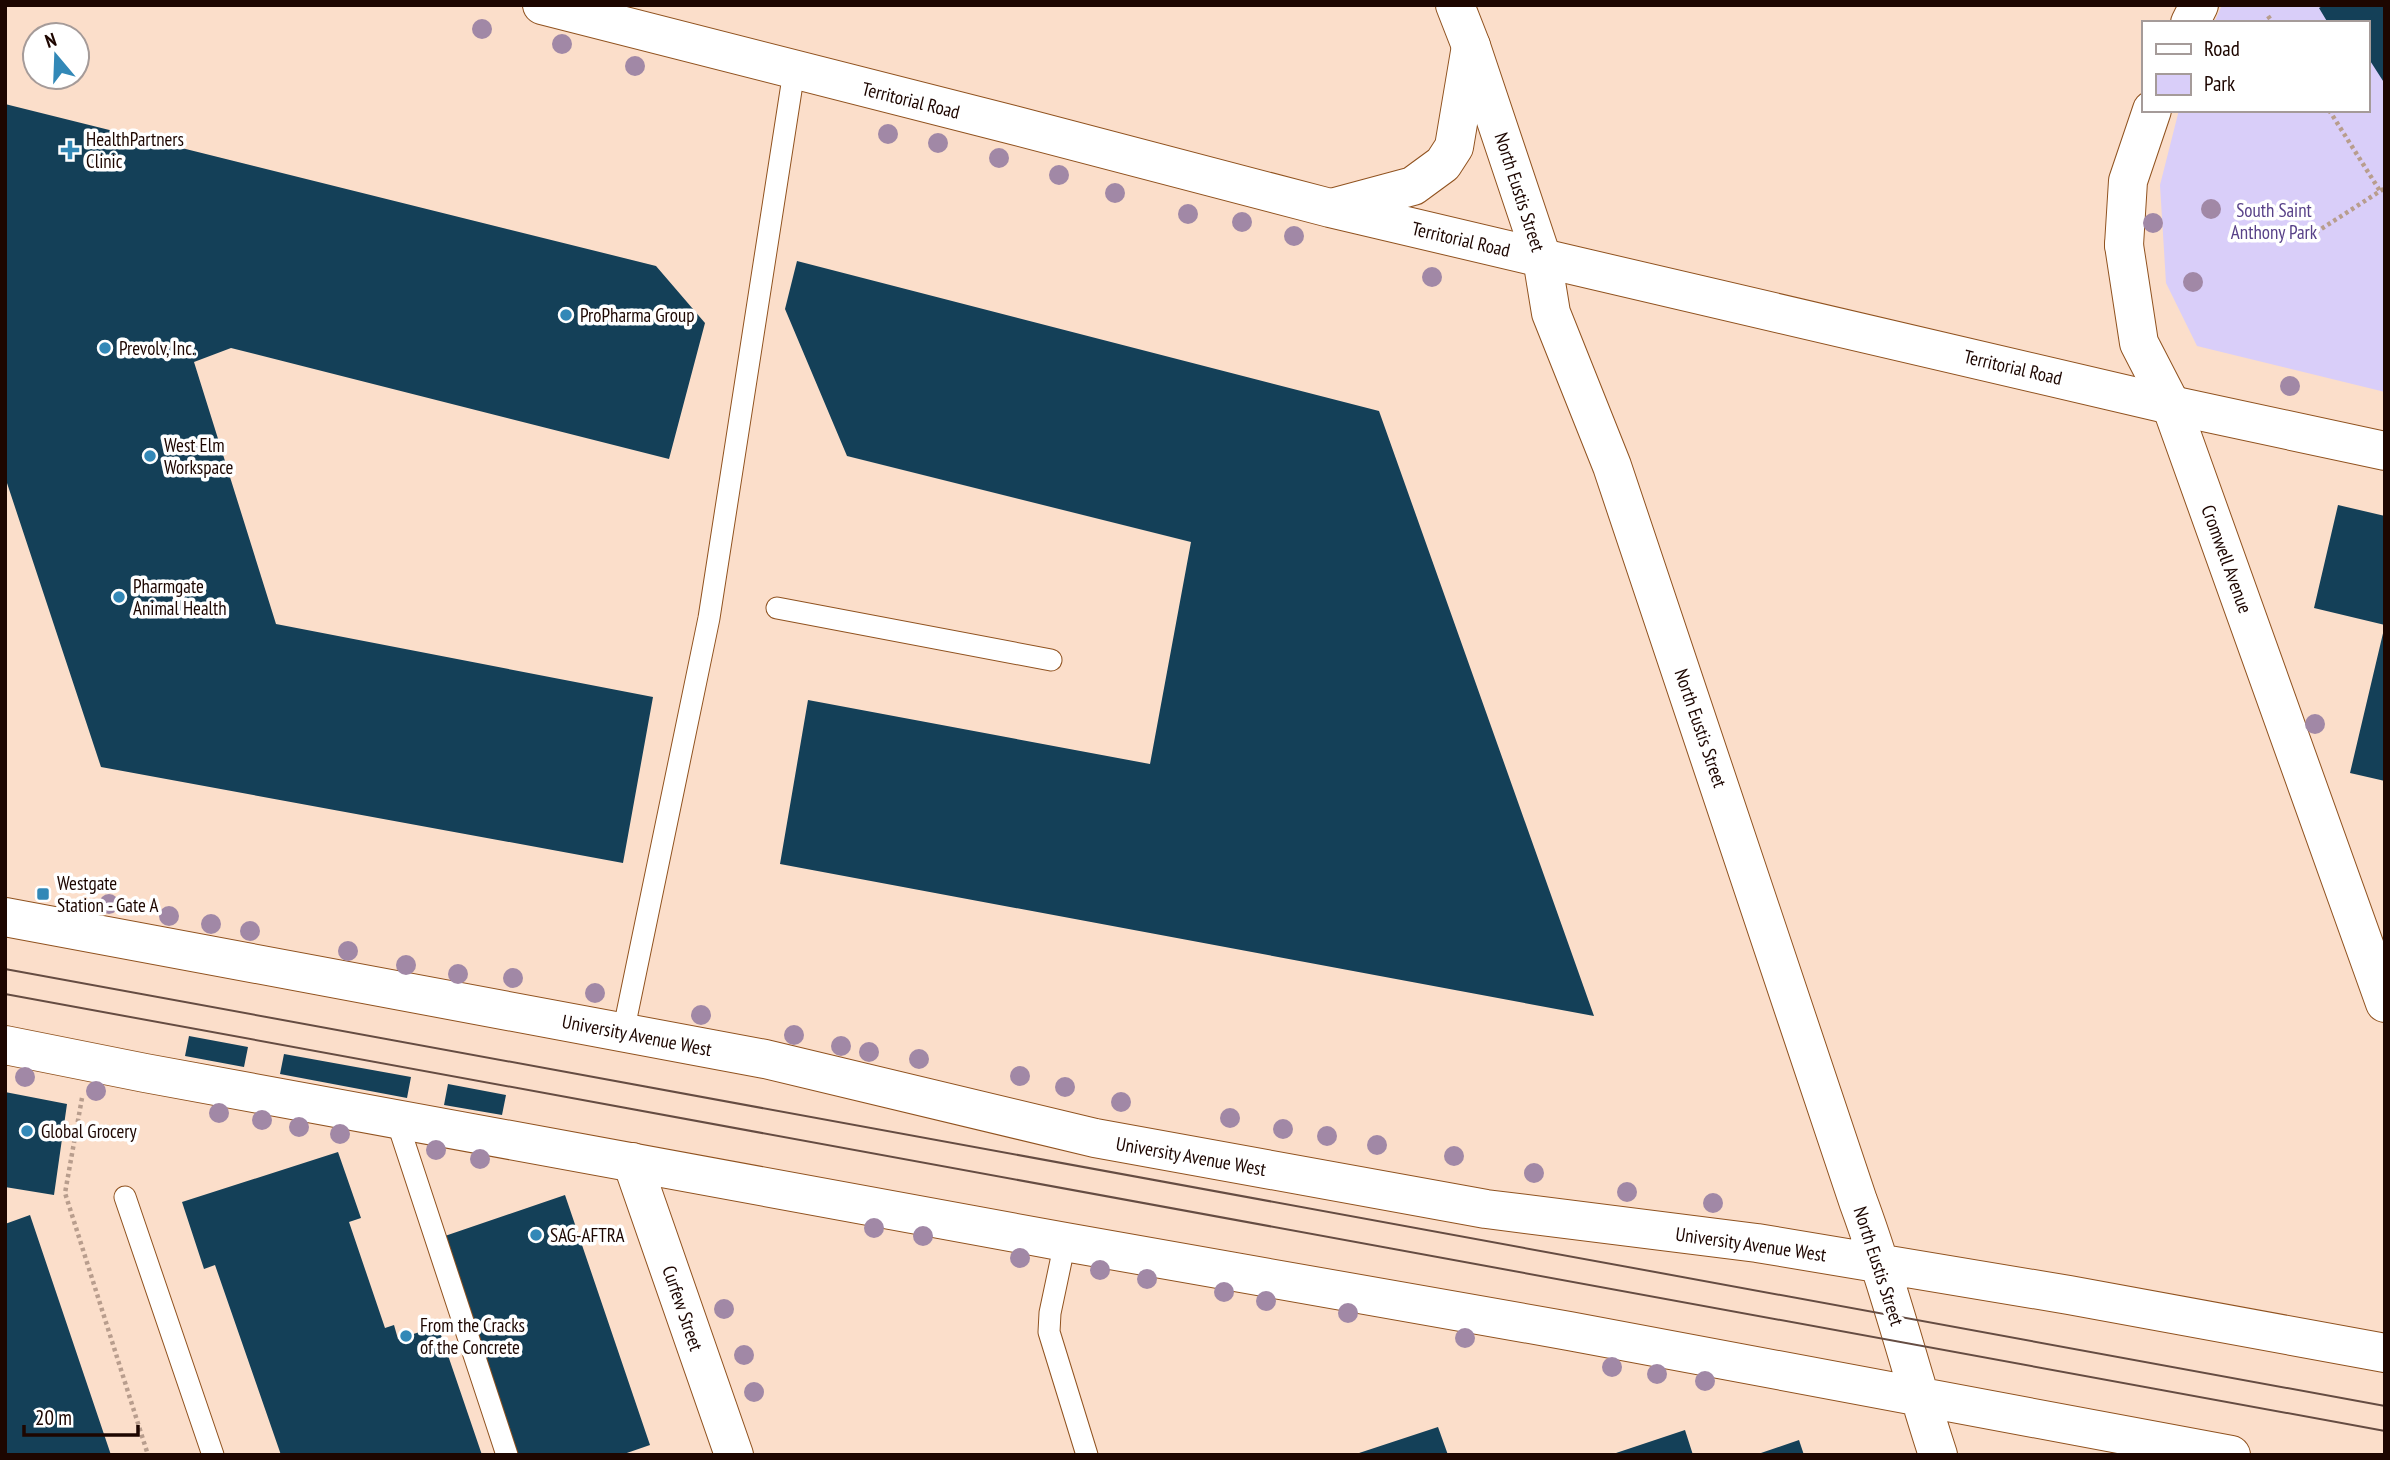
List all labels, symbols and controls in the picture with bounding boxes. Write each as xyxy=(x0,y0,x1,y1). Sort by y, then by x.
north arrow xyxy=(21,21,91,91)
legend xyxy=(2142,21,2369,112)
text: N xyxy=(42,27,59,53)
text: Road xyxy=(2204,35,2240,62)
text: Park xyxy=(2204,70,2235,97)
street label: Territorial Road xyxy=(860,76,962,124)
place label: HealthPartners Clinic xyxy=(86,127,184,173)
street label: North Eustis Street xyxy=(1489,129,1551,255)
marker: HealthPartners Clinic xyxy=(60,140,80,160)
park label: South Saint Anthony Park xyxy=(2231,198,2318,244)
street label: Territorial Road xyxy=(1410,216,1512,262)
place label: ProPharma Group xyxy=(580,303,694,327)
marker: ProPharma Group xyxy=(558,307,574,323)
place label: Prevolv, Inc. xyxy=(119,336,195,360)
marker: Prevolv, Inc. xyxy=(97,340,113,356)
street label: Territorial Road xyxy=(1962,344,2064,390)
place label: West Elm Workspace xyxy=(164,433,234,479)
marker: West Elm Workspace xyxy=(142,448,158,464)
street label: Cromwell Avenue xyxy=(2196,502,2258,617)
place label: Pharmgate Animal Health xyxy=(133,574,227,620)
marker: Pharmgate Animal Health xyxy=(111,589,127,605)
street label: North Eustis Street xyxy=(1670,666,1733,791)
place label: Westgate Station - Gate A xyxy=(57,871,158,917)
marker: Westgate Station - Gate A xyxy=(35,886,51,902)
street label: University Avenue West xyxy=(560,1009,715,1061)
place label: Global Grocery xyxy=(41,1119,138,1143)
marker: Global Grocery xyxy=(19,1123,35,1139)
street label: University Avenue West xyxy=(1114,1131,1269,1181)
street label: North Eustis Street xyxy=(1848,1203,1910,1329)
street label: University Avenue West xyxy=(1674,1222,1829,1267)
place label: SAG-AFTRA xyxy=(550,1223,624,1247)
marker: SAG-AFTRA xyxy=(528,1227,544,1243)
street label: Curfew Street xyxy=(657,1262,709,1354)
place label: From the Cracks of the Concrete xyxy=(420,1313,525,1359)
marker: From the Cracks of the Concrete xyxy=(398,1328,414,1344)
scale bar xyxy=(24,1394,138,1438)
text: 20 m xyxy=(35,1404,72,1431)

